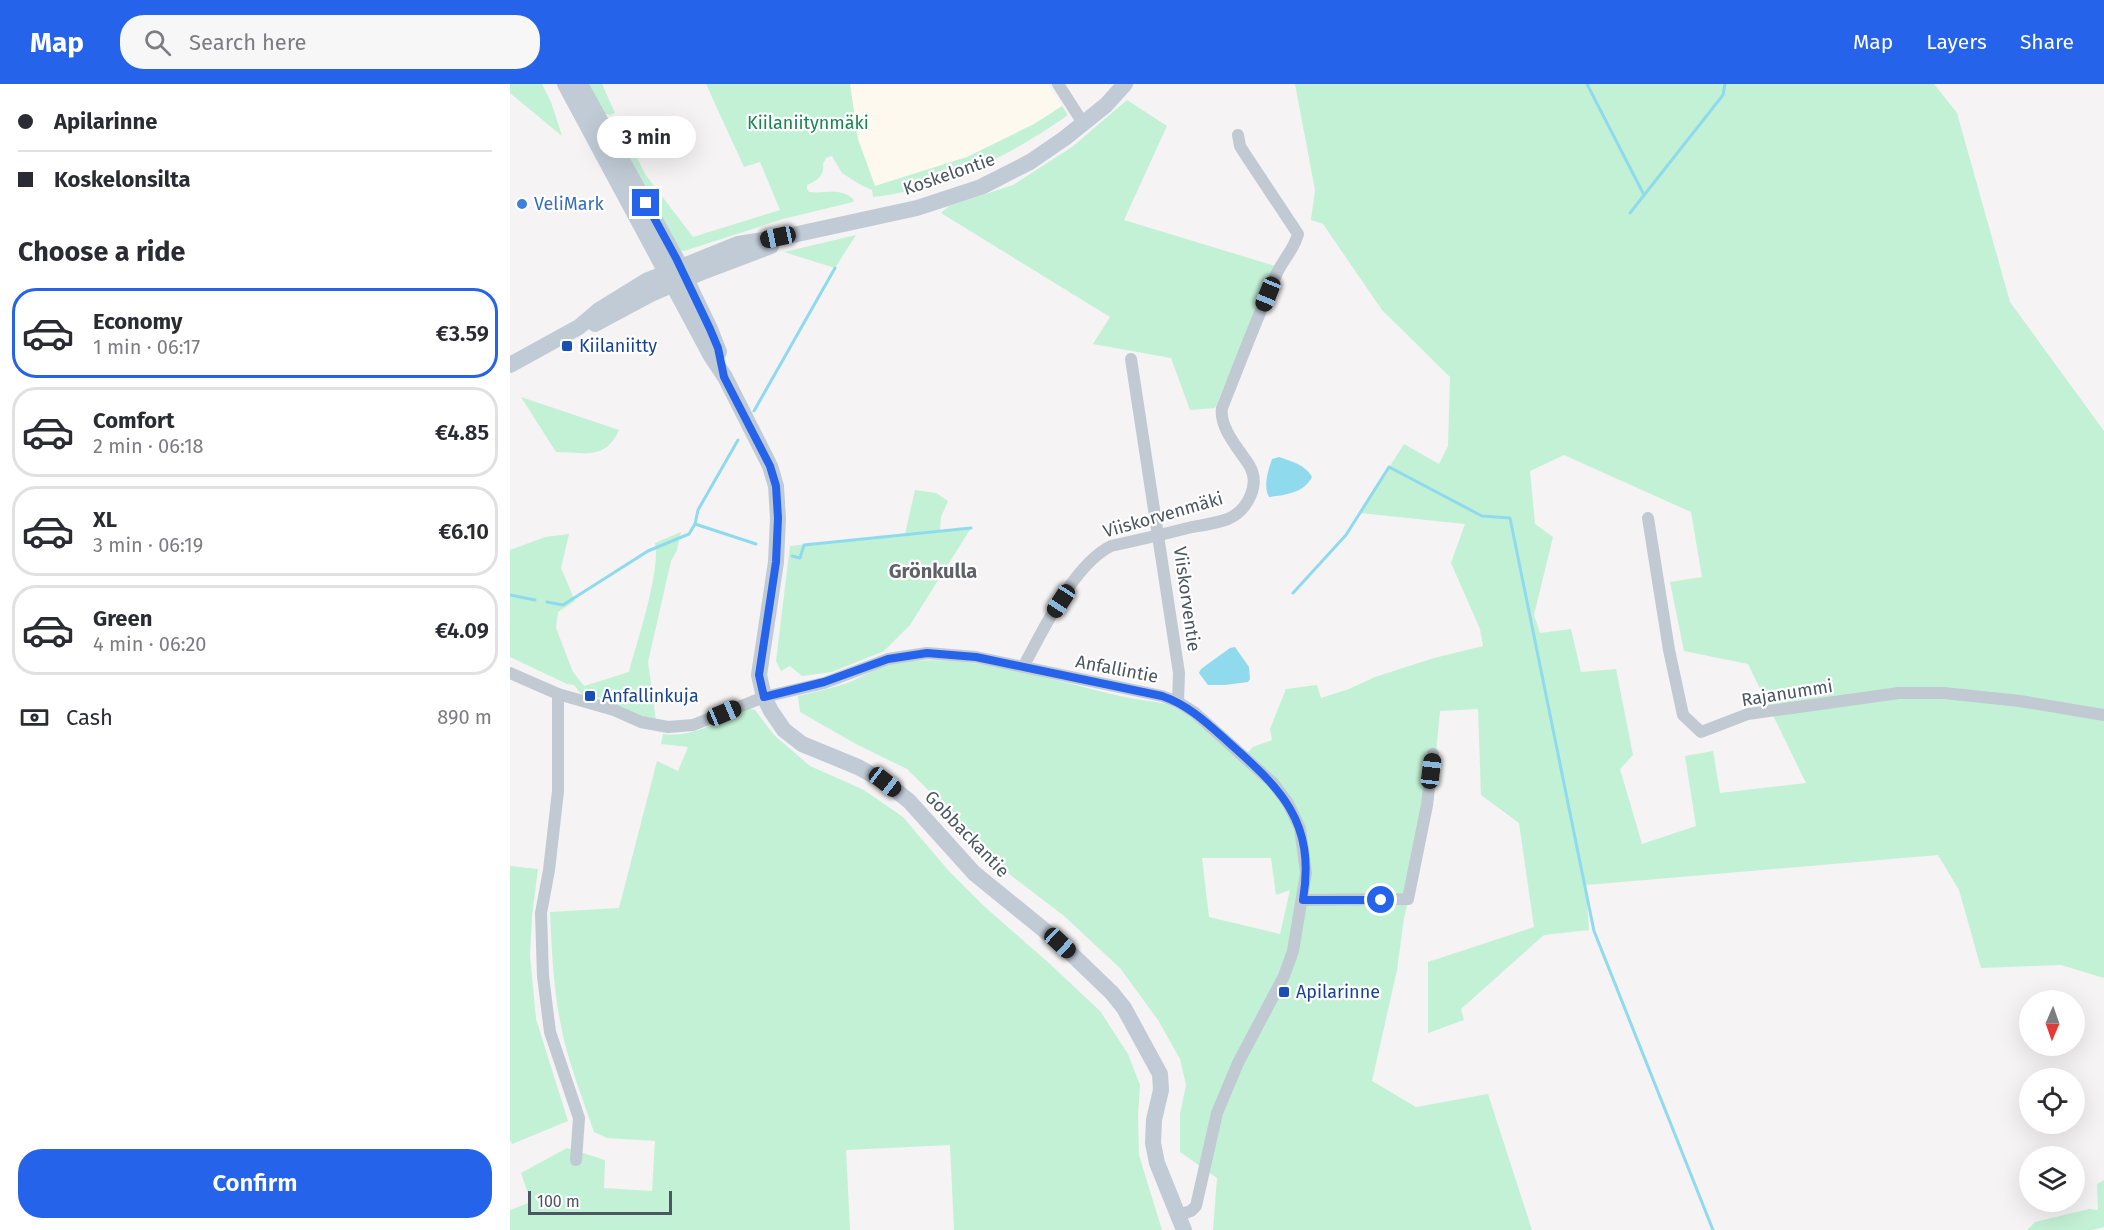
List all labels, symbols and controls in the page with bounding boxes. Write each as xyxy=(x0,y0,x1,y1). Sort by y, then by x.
search box xyxy=(120,15,540,69)
text: Map xyxy=(30,26,84,59)
icon: search xyxy=(141,26,174,59)
text: Search here xyxy=(189,29,307,56)
text: Map xyxy=(1853,29,1893,55)
text: Layers xyxy=(1926,29,1987,55)
text: Share xyxy=(2020,29,2074,55)
text: Apilarinne xyxy=(54,108,157,135)
park label: Kiilaniitynmäki xyxy=(747,112,869,134)
callout: 3 min xyxy=(596,116,696,158)
text: 3 min xyxy=(622,125,671,149)
street label: Koskelontie xyxy=(900,148,998,200)
text: Koskelonsilta xyxy=(54,166,191,193)
route end xyxy=(632,189,659,216)
place label: VeliMark xyxy=(534,193,604,215)
marker: VeliMark xyxy=(515,197,529,211)
car xyxy=(759,224,797,250)
text: Choose a ride xyxy=(18,236,185,268)
car xyxy=(1253,274,1283,314)
icon: car xyxy=(21,306,75,360)
text: Economy xyxy=(93,308,182,335)
text: €3.59 xyxy=(436,320,489,347)
text: 1 min · 06:17 xyxy=(93,335,200,359)
place label: Kiilaniitty xyxy=(579,335,657,357)
marker: Kiilaniitty xyxy=(560,339,574,353)
icon: car xyxy=(21,405,75,459)
text: Comfort xyxy=(93,407,174,434)
text: €4.85 xyxy=(435,419,489,446)
text: 2 min · 06:18 xyxy=(93,434,204,458)
street label: Viiskorvenmäki xyxy=(1100,487,1226,543)
icon: car xyxy=(21,504,75,558)
text: XL xyxy=(93,506,117,533)
text: €6.10 xyxy=(438,518,489,545)
text: 3 min · 06:19 xyxy=(93,533,203,557)
street label: Viiskorventie xyxy=(1169,545,1205,653)
district label: Grönkulla xyxy=(889,559,977,583)
car xyxy=(1044,581,1078,621)
icon: car xyxy=(21,603,75,657)
text: Green xyxy=(93,605,152,632)
text: €4.09 xyxy=(435,617,489,644)
text: 4 min · 06:20 xyxy=(93,632,207,656)
street label: Anfallintie xyxy=(1074,650,1160,688)
street label: Rajanummi xyxy=(1740,675,1834,711)
place label: Anfallinkuja xyxy=(602,685,699,707)
marker: Anfallinkuja xyxy=(583,689,597,703)
car xyxy=(704,698,744,728)
icon: cash xyxy=(18,701,51,734)
text: Cash xyxy=(66,704,113,731)
text: 890 m xyxy=(437,705,492,729)
car xyxy=(1420,752,1442,790)
car xyxy=(865,764,905,800)
street label: Gobbackantie xyxy=(920,786,1014,882)
route start xyxy=(1367,886,1394,913)
car xyxy=(1041,924,1079,962)
place label: Apilarinne xyxy=(1296,981,1380,1003)
marker: Apilarinne xyxy=(1277,985,1291,999)
north arrow xyxy=(2019,990,2085,1056)
map controls xyxy=(2019,990,2085,1212)
button: locate xyxy=(2019,1068,2085,1134)
button: layers xyxy=(2019,1146,2085,1212)
button: Confirm xyxy=(18,1149,492,1218)
scale bar xyxy=(528,1188,672,1216)
text: 100 m xyxy=(537,1192,580,1211)

